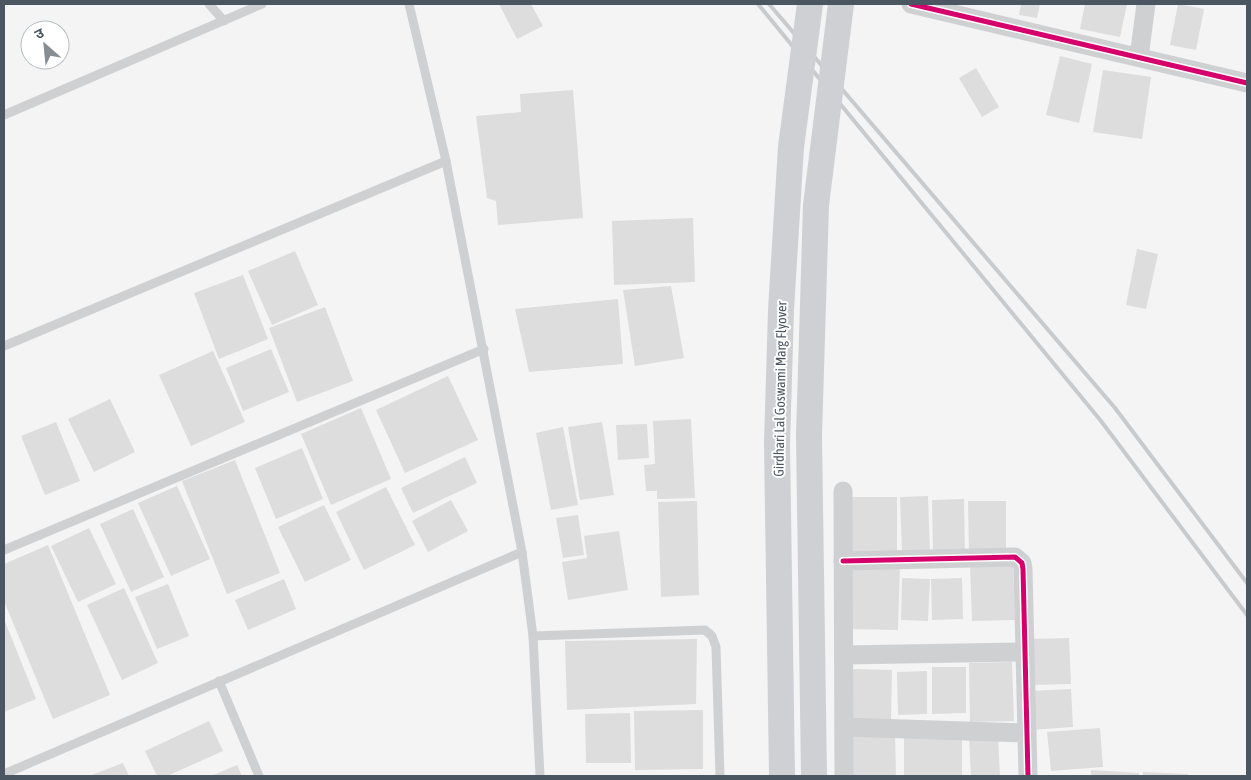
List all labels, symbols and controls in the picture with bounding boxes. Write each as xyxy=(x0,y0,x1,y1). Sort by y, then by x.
north arrow xyxy=(20,20,70,70)
text: उ xyxy=(32,24,47,42)
street label: Girdhari Lal Goswami Marg Flyover xyxy=(770,300,790,477)

